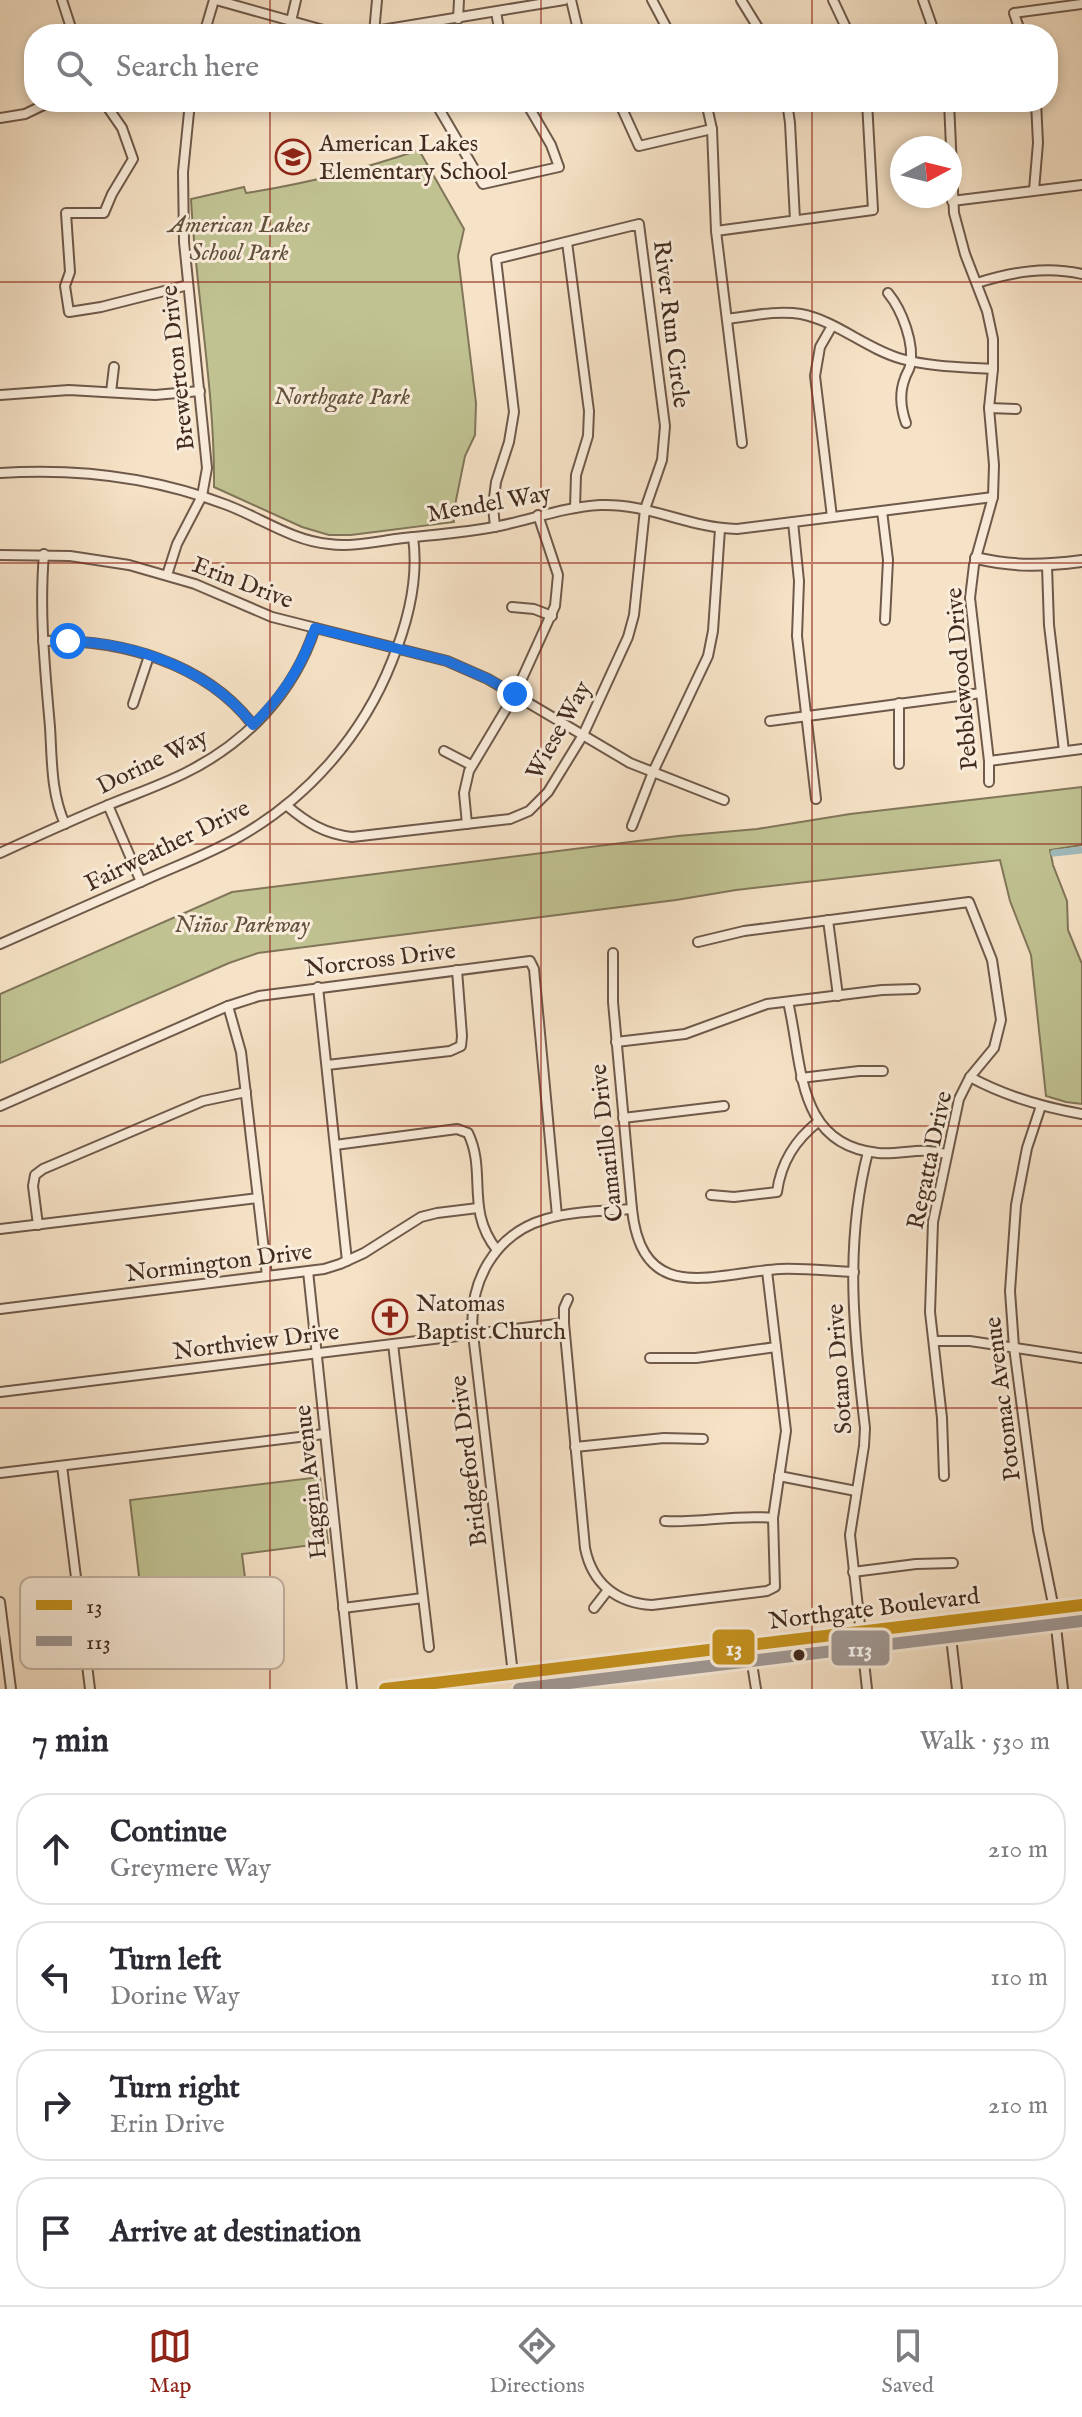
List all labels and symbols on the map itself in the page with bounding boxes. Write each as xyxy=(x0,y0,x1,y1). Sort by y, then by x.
place label: American Lakes Elementary School xyxy=(318,129,508,188)
north arrow xyxy=(890,136,962,208)
school or university icon: American Lakes Elementary School xyxy=(274,138,312,176)
park label: American Lakes School Park xyxy=(165,210,311,269)
street label: River Run Circle xyxy=(645,239,696,410)
street label: Brewerton Drive xyxy=(154,284,203,452)
park label: Northgate Park xyxy=(274,382,410,413)
street label: Mendel Way xyxy=(425,478,554,531)
street label: Erin Drive xyxy=(188,550,297,617)
street label: Pebblewood Drive xyxy=(939,586,986,771)
route start xyxy=(50,623,86,659)
route end xyxy=(497,676,533,712)
street label: Wiese Way xyxy=(520,676,599,786)
street label: Dorine Way xyxy=(92,722,213,803)
street label: Fairweather Drive xyxy=(80,793,255,900)
park label: Niños Parkway xyxy=(174,910,311,941)
street label: Norcross Drive xyxy=(303,936,457,985)
street label: Camarillo Drive xyxy=(584,1062,631,1223)
street label: Regatta Drive xyxy=(901,1088,960,1232)
street label: Normington Drive xyxy=(124,1237,314,1290)
place label: Natomas Baptist Church xyxy=(416,1289,566,1348)
church icon: Natomas Baptist Church xyxy=(371,1298,409,1336)
street label: Sotano Drive xyxy=(820,1303,861,1435)
street label: Potomac Avenue xyxy=(978,1315,1029,1483)
street label: Northview Drive xyxy=(171,1317,341,1368)
street label: Bridgeford Drive xyxy=(444,1374,495,1548)
street label: Haggin Avenue xyxy=(288,1403,335,1560)
legend xyxy=(20,1577,284,1669)
street label: Northgate Boulevard xyxy=(767,1581,981,1638)
text: 13 xyxy=(86,1593,102,1621)
line badge: 13 xyxy=(711,1628,756,1666)
text: 113 xyxy=(86,1629,111,1657)
line badge: 113 xyxy=(830,1629,891,1667)
text: 13 xyxy=(726,1635,742,1663)
text: 113 xyxy=(848,1636,872,1664)
unlabelled marker xyxy=(791,1647,807,1663)

